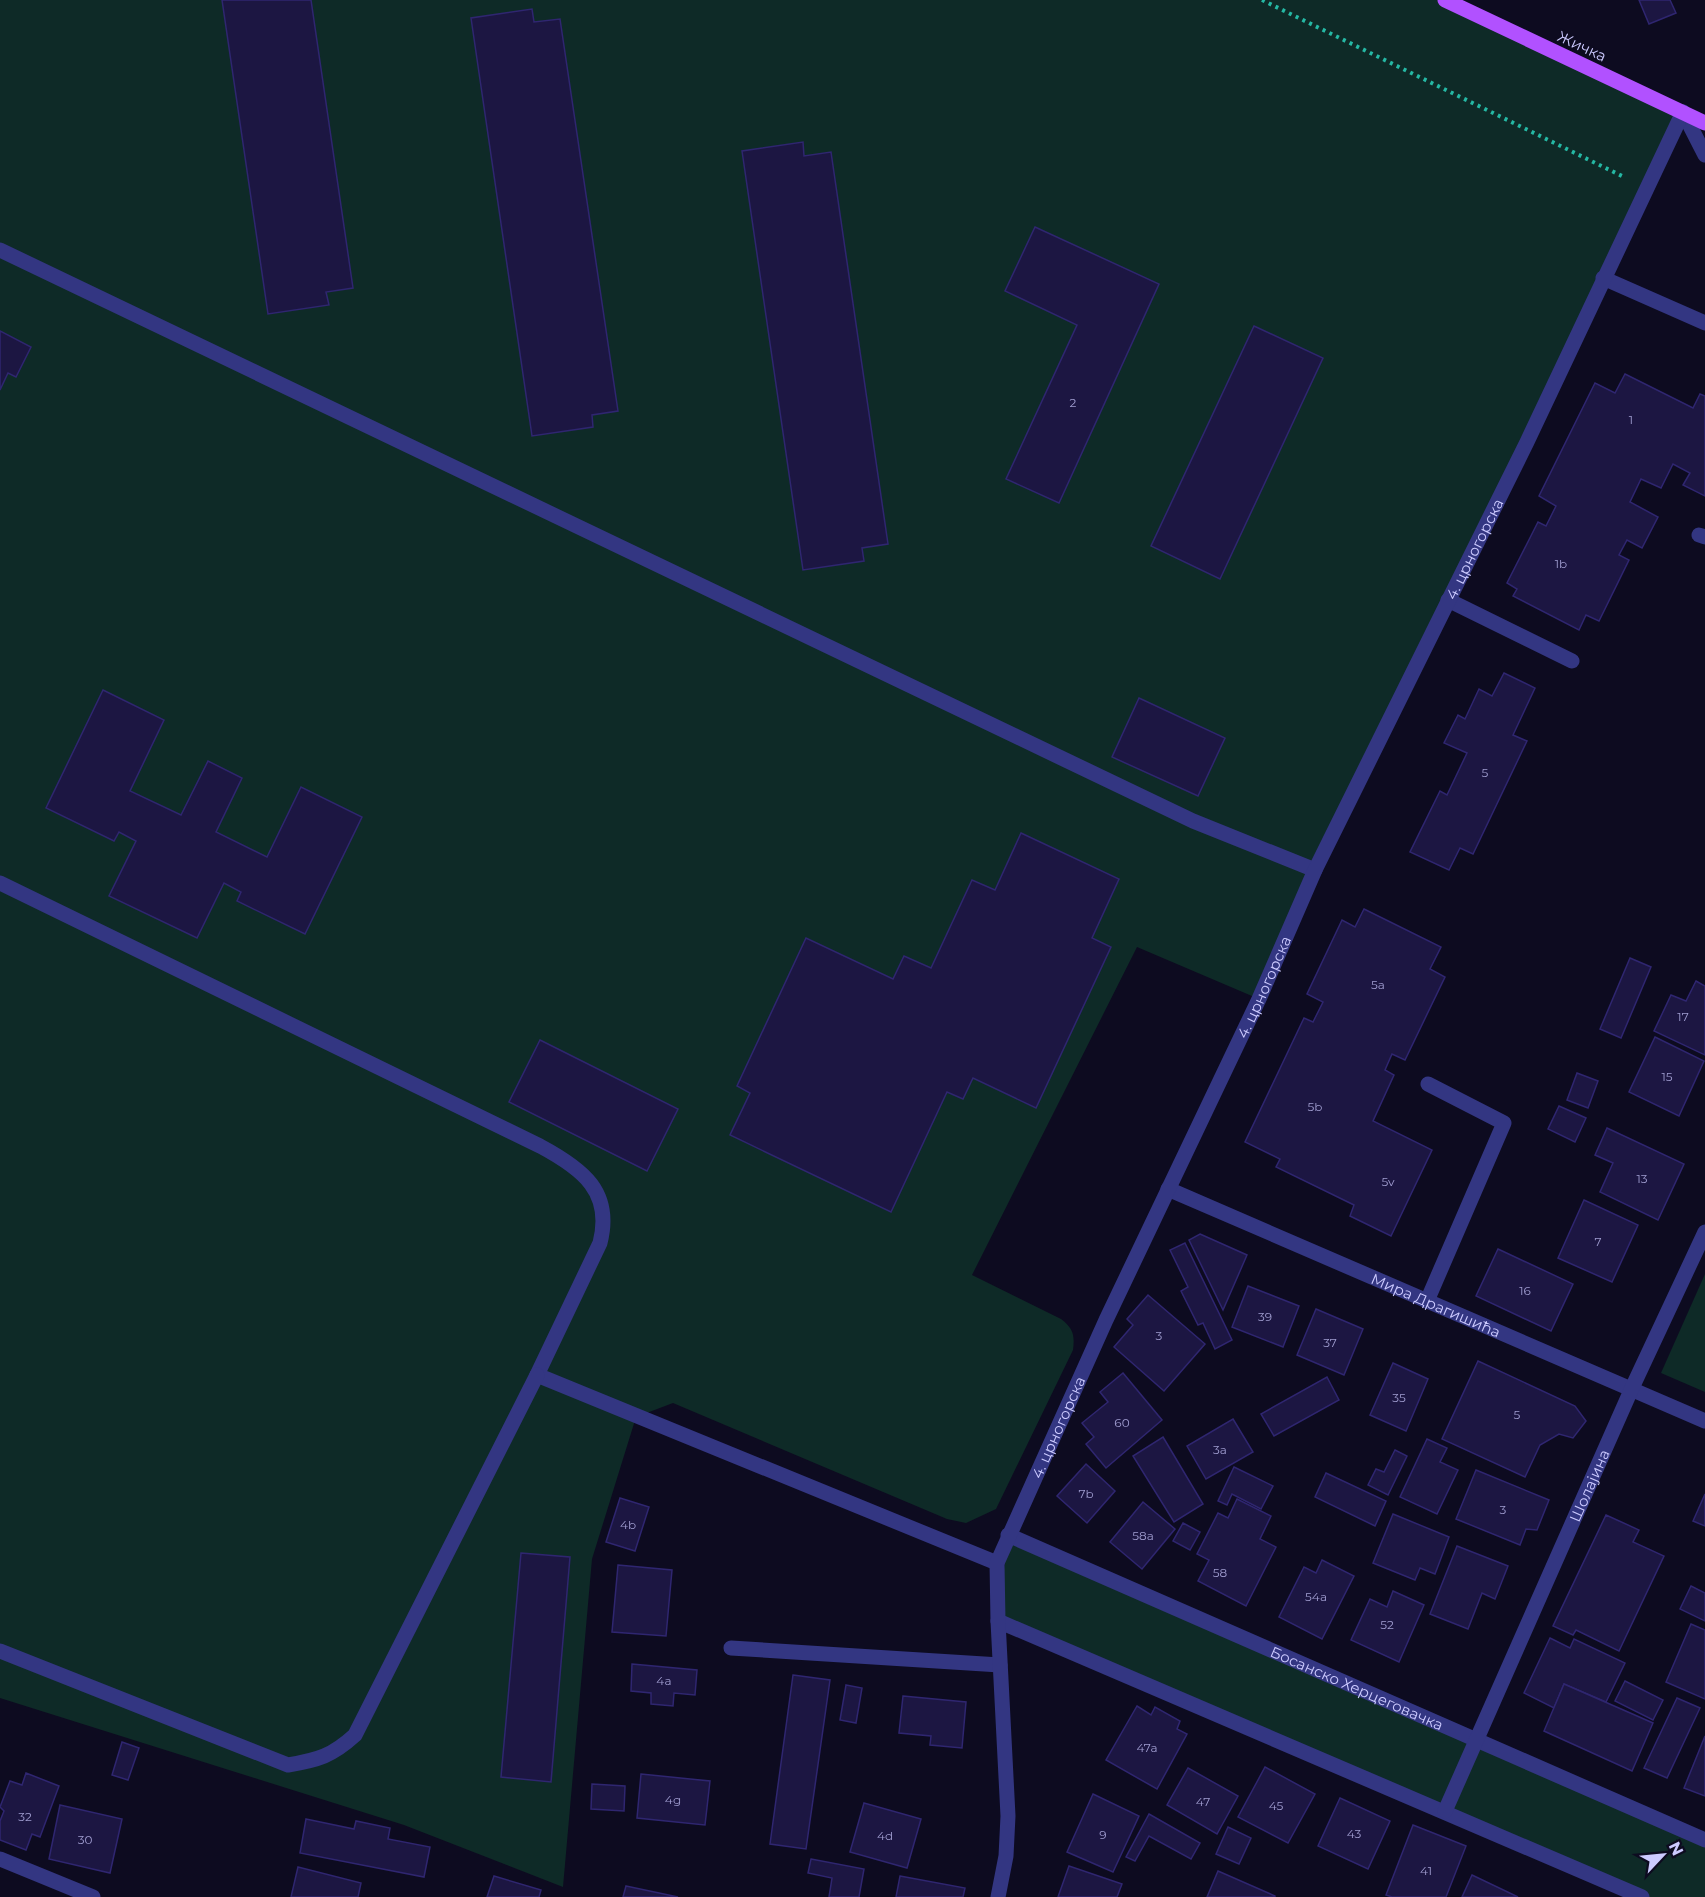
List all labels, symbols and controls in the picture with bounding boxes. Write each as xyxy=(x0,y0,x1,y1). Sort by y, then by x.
street label: Жичка xyxy=(1555,26,1609,66)
house number: 2 xyxy=(1070,395,1077,410)
house number: 1 xyxy=(1629,412,1633,427)
street label: 4. црногорска xyxy=(1441,495,1507,602)
house number: 1b xyxy=(1555,556,1567,571)
house number: 5 xyxy=(1482,765,1489,780)
street label: 4. црногорска xyxy=(1232,933,1295,1041)
house number: 5a xyxy=(1371,977,1385,992)
house number: 17 xyxy=(1677,1009,1689,1024)
house number: 15 xyxy=(1661,1069,1673,1084)
house number: 5b xyxy=(1308,1099,1322,1114)
house number: 13 xyxy=(1636,1171,1648,1186)
house number: 5v xyxy=(1381,1174,1395,1189)
house number: 7 xyxy=(1594,1234,1602,1249)
street label: Мира Драгишића xyxy=(1368,1268,1504,1341)
house number: 16 xyxy=(1519,1283,1531,1298)
house number: 39 xyxy=(1258,1309,1272,1324)
house number: 3 xyxy=(1156,1328,1163,1343)
house number: 37 xyxy=(1323,1335,1337,1350)
street label: 4. црногорска xyxy=(1027,1373,1089,1481)
house number: 35 xyxy=(1392,1390,1406,1405)
house number: 5 xyxy=(1514,1407,1521,1422)
house number: 60 xyxy=(1114,1415,1130,1430)
house number: 3a xyxy=(1213,1442,1227,1457)
street label: Шолајина xyxy=(1565,1446,1613,1525)
house number: 7b xyxy=(1078,1486,1094,1501)
house number: 3 xyxy=(1500,1502,1507,1517)
house number: 4b xyxy=(620,1517,636,1532)
house number: 58a xyxy=(1132,1528,1154,1543)
house number: 58 xyxy=(1213,1565,1228,1580)
house number: 54a xyxy=(1305,1589,1327,1604)
house number: 52 xyxy=(1380,1617,1394,1632)
street label: Босанско Херцеговачка xyxy=(1268,1642,1447,1734)
house number: 4a xyxy=(656,1673,672,1688)
house number: 47a xyxy=(1136,1740,1158,1755)
house number: 4g xyxy=(665,1792,681,1807)
house number: 47 xyxy=(1196,1794,1210,1809)
house number: 45 xyxy=(1269,1798,1284,1813)
house number: 32 xyxy=(18,1809,32,1824)
north arrow xyxy=(1633,1825,1693,1885)
house number: 43 xyxy=(1347,1826,1361,1841)
house number: 9 xyxy=(1099,1827,1107,1842)
house number: 4d xyxy=(877,1828,893,1843)
house number: 30 xyxy=(78,1832,92,1847)
text: N xyxy=(1665,1839,1687,1859)
house number: 41 xyxy=(1420,1863,1432,1878)

